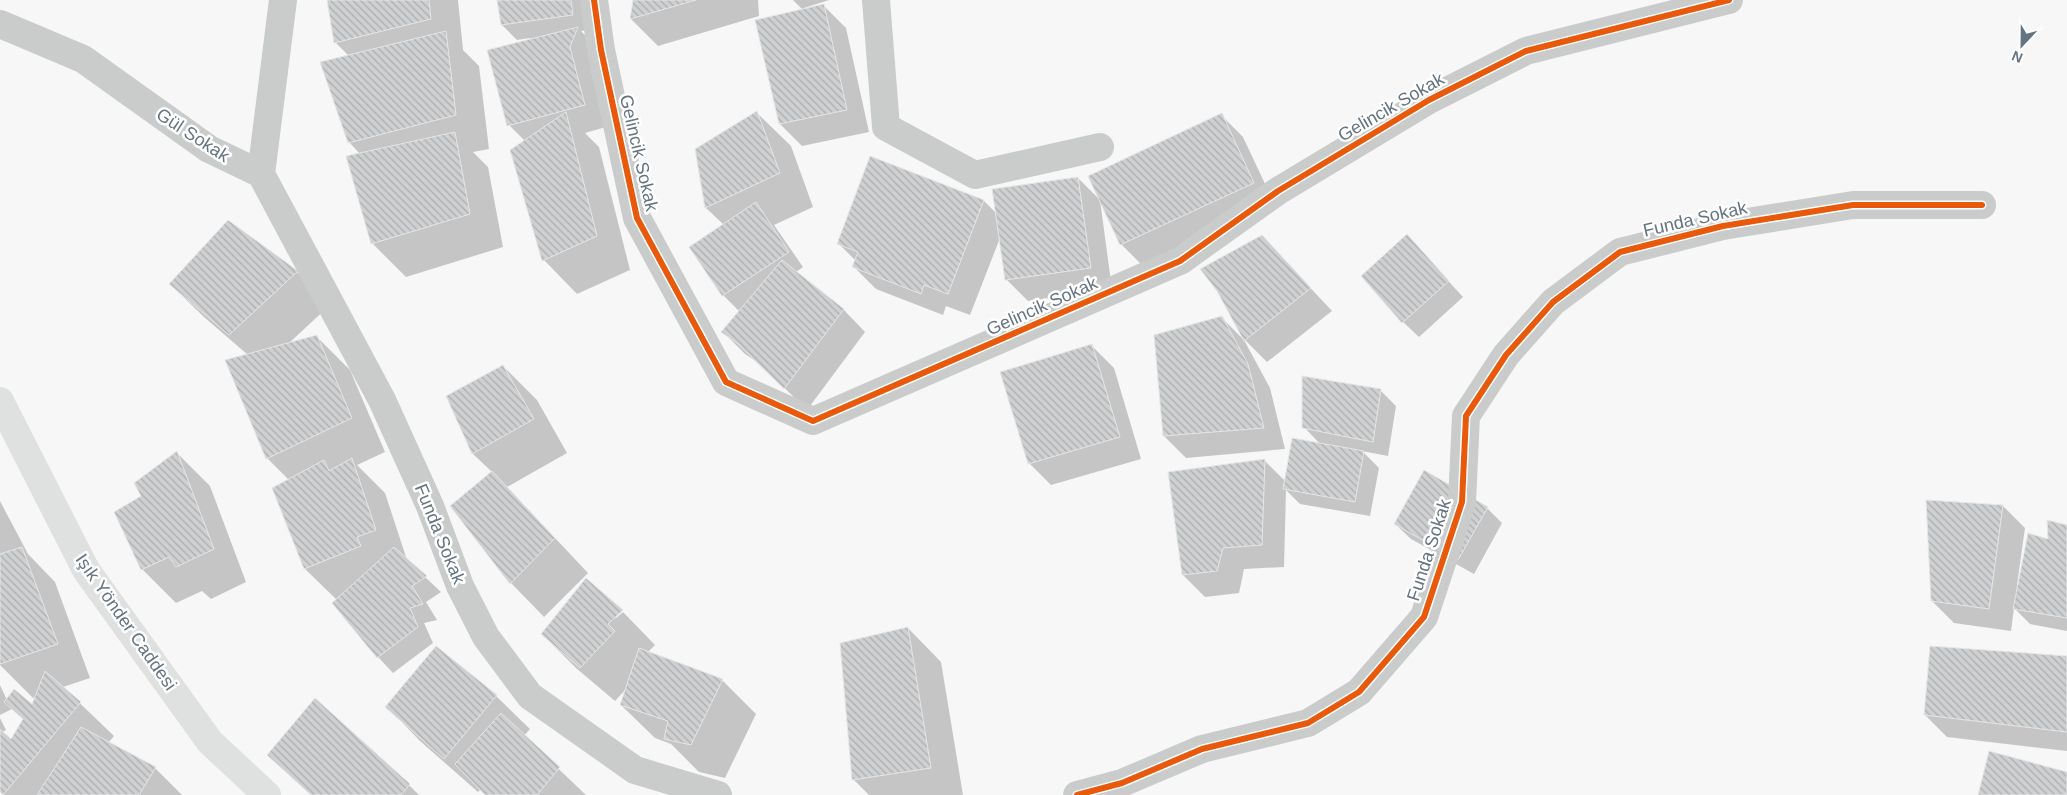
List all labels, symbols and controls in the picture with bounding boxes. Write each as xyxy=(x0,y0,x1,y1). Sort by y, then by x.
north arrow xyxy=(1997,20,2047,70)
text: N xyxy=(2009,48,2025,66)
street label: Gelincik Sokak xyxy=(1334,68,1448,145)
street label: Gelincik Sokak xyxy=(616,93,662,214)
street label: Gül Sokak xyxy=(153,104,234,167)
street label: Funda Sokak xyxy=(1641,197,1750,241)
street label: Gelincik Sokak xyxy=(984,272,1101,339)
street label: Funda Sokak xyxy=(411,481,470,588)
street label: Funda Sokak xyxy=(1403,496,1455,604)
street label: Işık Yönder Caddesi xyxy=(71,550,181,694)

